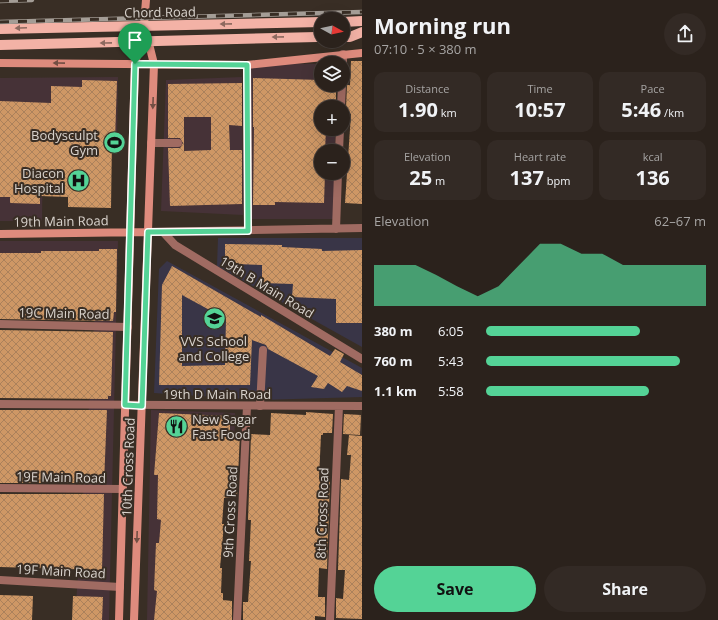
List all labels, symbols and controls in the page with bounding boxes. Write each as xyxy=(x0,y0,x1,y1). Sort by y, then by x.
street label: Chord Road xyxy=(124,2,196,22)
text: Morning run xyxy=(374,10,511,40)
north arrow xyxy=(314,12,350,48)
map controls xyxy=(314,12,350,180)
button: share xyxy=(664,13,706,55)
one-way arrow xyxy=(219,21,232,27)
pin xyxy=(118,23,152,64)
one-way arrow xyxy=(14,25,27,31)
icon: arrive xyxy=(124,29,146,51)
one-way arrow xyxy=(272,34,284,41)
one-way arrow xyxy=(100,39,112,46)
text: 07:10 · 5 × 380 m xyxy=(374,40,477,58)
button: layers xyxy=(314,56,350,92)
one-way arrow xyxy=(52,60,65,66)
text: Distance xyxy=(405,81,449,96)
text: Time xyxy=(527,81,553,96)
text: Pace xyxy=(641,81,665,96)
text: 1.90 xyxy=(398,96,438,123)
text: 10:57 xyxy=(514,96,566,123)
text: 5:46 xyxy=(621,96,661,123)
one-way arrow xyxy=(150,97,156,110)
button: + xyxy=(314,100,350,136)
text: km xyxy=(438,105,457,120)
text: /km xyxy=(661,105,684,120)
place label: Bodysculpt Gym xyxy=(31,126,98,159)
sports icon: Bodysculpt Gym xyxy=(101,129,127,155)
button: − xyxy=(314,144,350,180)
text: Elevation xyxy=(404,149,451,164)
text: Heart rate xyxy=(514,149,566,164)
text: kcal xyxy=(643,149,663,164)
place label: Diacon Hospital xyxy=(14,164,64,197)
text: 25 xyxy=(409,164,432,191)
text: 137 xyxy=(510,164,544,191)
text: 136 xyxy=(636,164,670,191)
hospital icon: Diacon Hospital xyxy=(66,167,92,193)
text: m xyxy=(432,173,445,188)
text: bpm xyxy=(544,173,570,188)
street label: 19th Main Road xyxy=(13,211,109,231)
text: Elevation xyxy=(374,212,429,230)
text: 62–67 m xyxy=(654,212,706,230)
street label: 19th B Main Road xyxy=(216,252,318,322)
street label: 19C Main Road xyxy=(18,303,110,323)
school or university icon: VVS School and College xyxy=(201,306,227,332)
text: 380 m xyxy=(374,322,412,340)
text: 6:05 xyxy=(438,322,464,340)
place label: VVS School and College xyxy=(179,332,249,365)
text: 760 m xyxy=(374,352,412,370)
text: 5:43 xyxy=(438,352,464,370)
text: 1.1 km xyxy=(374,382,417,400)
text: 5:58 xyxy=(438,382,464,400)
street label: 19th D Main Road xyxy=(163,385,271,403)
place label: New Sagar Fast Food xyxy=(192,410,257,443)
restaurant icon: New Sagar Fast Food xyxy=(164,413,190,439)
street label: 10th Cross Road xyxy=(117,417,139,517)
street label: 9th Cross Road xyxy=(219,466,241,558)
street label: 19E Main Road xyxy=(16,467,106,487)
street label: 8th Cross Road xyxy=(311,467,333,559)
one-way arrow xyxy=(134,531,141,543)
street label: 19F Main Road xyxy=(16,560,106,582)
button: Save xyxy=(374,566,536,612)
button: Share xyxy=(544,566,706,612)

